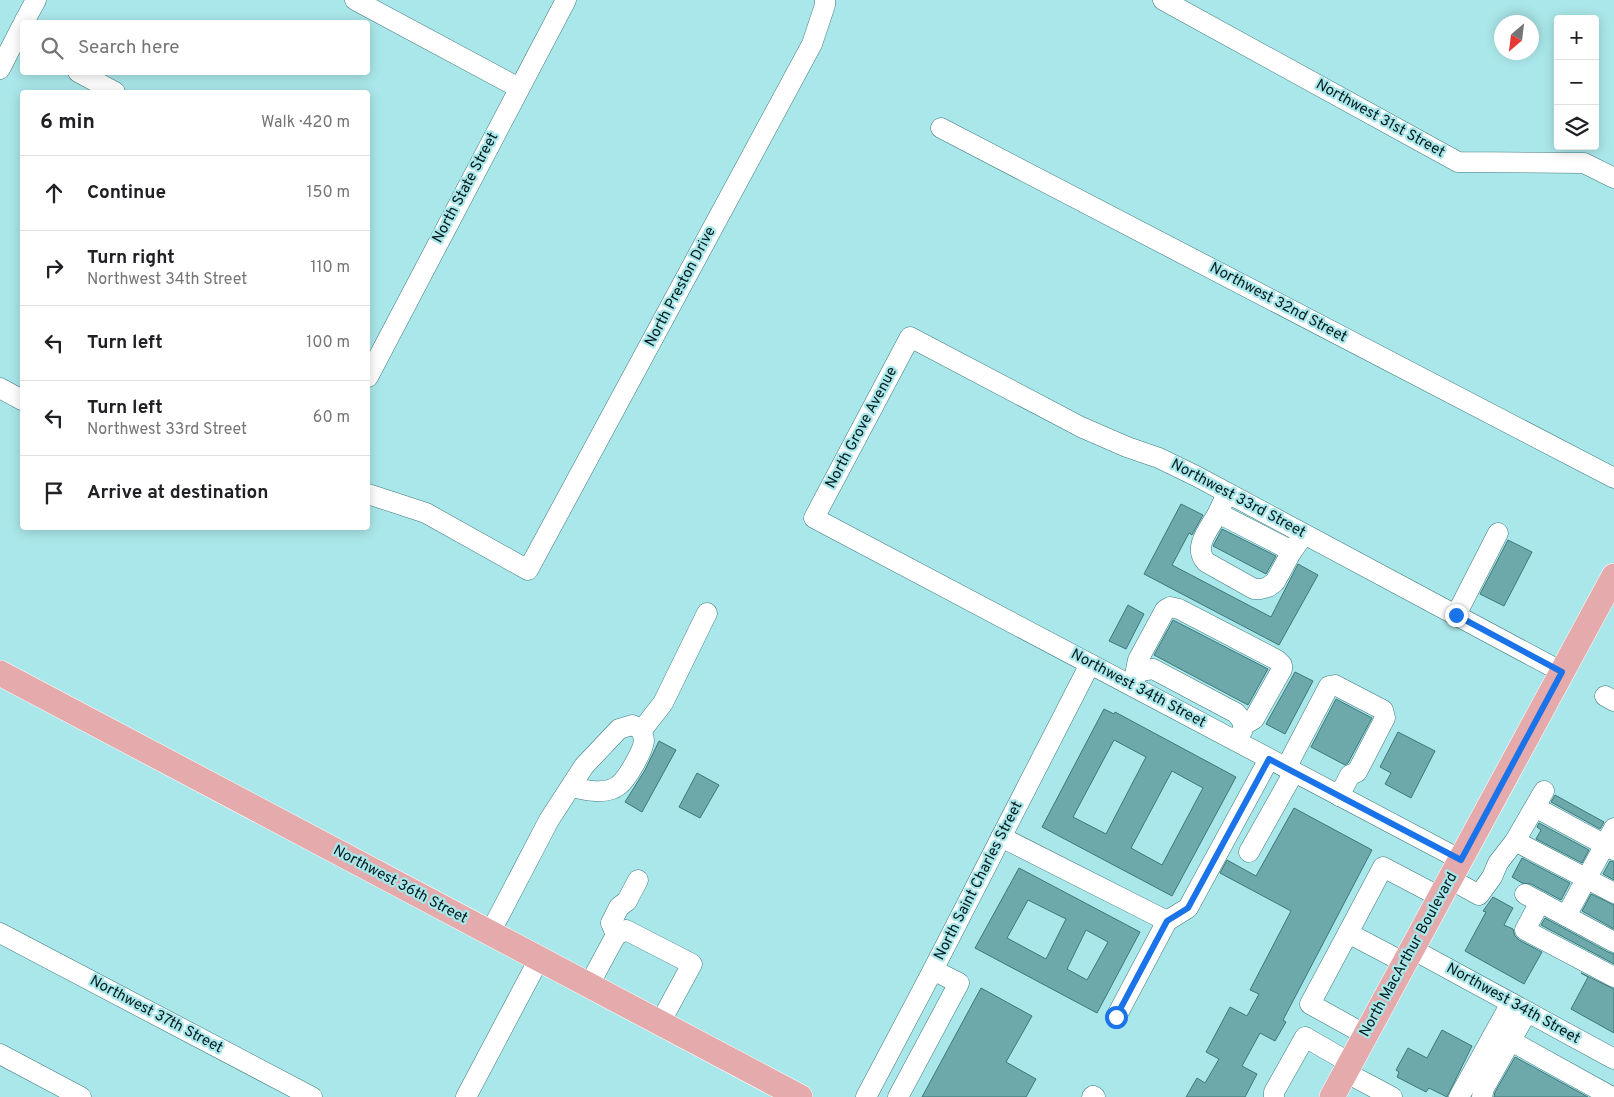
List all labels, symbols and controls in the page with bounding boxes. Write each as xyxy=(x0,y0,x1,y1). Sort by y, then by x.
north arrow xyxy=(1494,15,1539,60)
map controls xyxy=(1554,15,1599,150)
button: + xyxy=(1554,15,1599,60)
search box xyxy=(20,20,370,75)
icon: search xyxy=(38,34,66,62)
text: Search here xyxy=(78,36,180,60)
button: − xyxy=(1554,60,1599,105)
street label: Northwest 31st Street xyxy=(1312,76,1448,162)
button: layers xyxy=(1554,105,1599,150)
text: 6 min xyxy=(40,109,95,136)
text: Walk · 420 m xyxy=(261,113,350,133)
street label: North State Street xyxy=(429,129,503,247)
icon: ahead xyxy=(40,179,68,207)
text: Continue xyxy=(87,181,166,205)
text: 150 m xyxy=(307,183,350,203)
street label: North Preston Drive xyxy=(641,224,721,350)
text: Turn right xyxy=(87,246,175,270)
icon: right xyxy=(40,254,68,282)
text: 110 m xyxy=(310,258,350,278)
street label: Northwest 32nd Street xyxy=(1206,259,1350,347)
text: Northwest 34th Street xyxy=(87,270,247,290)
icon: left xyxy=(40,329,68,357)
text: Turn left xyxy=(87,331,163,355)
text: 100 m xyxy=(306,333,350,353)
street label: North Grove Avenue xyxy=(822,364,902,492)
text: Turn left xyxy=(87,396,163,420)
icon: left xyxy=(40,404,68,432)
text: 60 m xyxy=(313,408,350,428)
text: Northwest 33rd Street xyxy=(87,420,247,440)
street label: Northwest 33rd Street xyxy=(1167,455,1309,543)
icon: arrive xyxy=(40,479,68,507)
text: Arrive at destination xyxy=(87,481,268,505)
route end xyxy=(1445,604,1468,627)
street label: Northwest 34th Street xyxy=(1067,645,1209,733)
street label: North Saint Charles Street xyxy=(931,798,1027,964)
street label: Northwest 36th Street xyxy=(329,841,471,929)
street label: North MacArthur Boulevard xyxy=(1356,869,1462,1041)
street label: Northwest 34th Street xyxy=(1443,959,1583,1049)
street label: Northwest 37th Street xyxy=(86,972,226,1058)
route start xyxy=(1105,1006,1128,1029)

